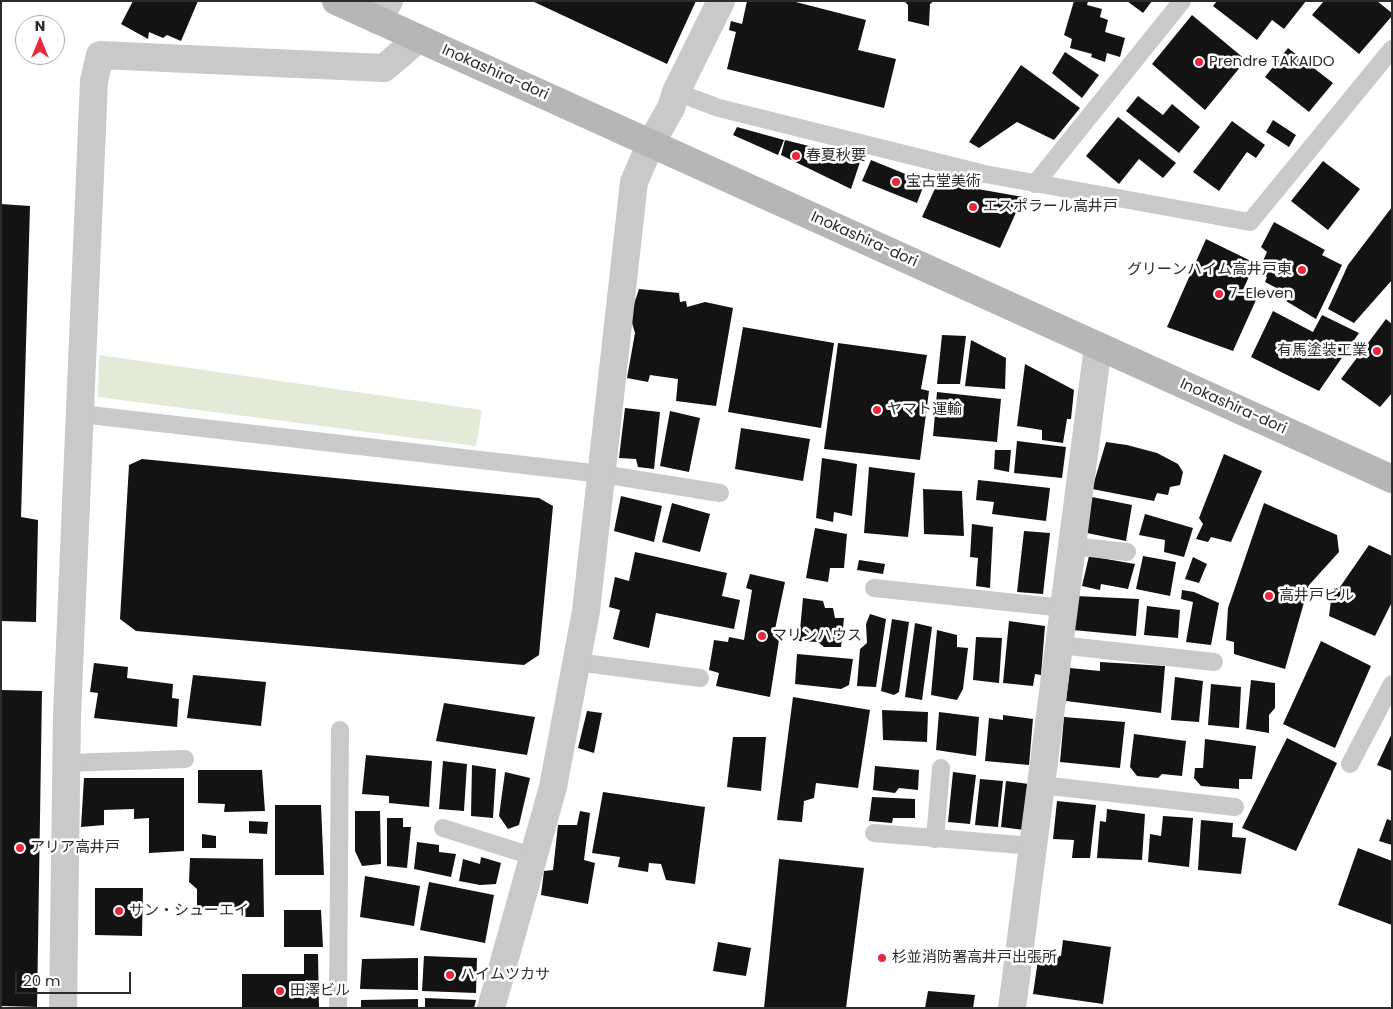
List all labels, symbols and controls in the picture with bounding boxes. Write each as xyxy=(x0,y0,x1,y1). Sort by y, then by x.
north arrow xyxy=(15,15,65,65)
text: N xyxy=(35,16,45,36)
street label: Inokashira-dori xyxy=(439,41,551,105)
place label: Prendre TAKAIDO xyxy=(1209,53,1335,71)
marker: Prendre TAKAIDO xyxy=(1193,56,1205,68)
place label: 春夏秋要 xyxy=(806,147,866,165)
marker: 春夏秋要 xyxy=(790,150,802,162)
place label: 宝古堂美術 xyxy=(906,173,981,191)
marker: 宝古堂美術 xyxy=(890,176,902,188)
place label: エスポラール高井戸 xyxy=(983,198,1118,216)
marker: エスポラール高井戸 xyxy=(967,201,979,213)
street label: Inokashira-dori xyxy=(808,208,920,272)
place label: グリーンハイム高井戸東 xyxy=(1127,261,1292,279)
marker: グリーンハイム高井戸東 xyxy=(1296,264,1308,276)
place label: 7-Eleven xyxy=(1229,285,1293,303)
marker: 7-Eleven xyxy=(1213,288,1225,300)
place label: 有馬塗装工業 xyxy=(1277,342,1367,360)
marker: 有馬塗装工業 xyxy=(1371,345,1383,357)
street label: Inokashira-dori xyxy=(1177,375,1289,439)
place label: ヤマト運輸 xyxy=(887,401,962,419)
marker: ヤマト運輸 xyxy=(871,404,883,416)
place label: 高井戸ビル xyxy=(1279,587,1354,605)
marker: 高井戸ビル xyxy=(1263,590,1275,602)
place label: マリンハウス xyxy=(772,627,862,645)
marker: マリンハウス xyxy=(756,630,768,642)
place label: アリア高井戸 xyxy=(30,839,120,857)
marker: アリア高井戸 xyxy=(14,842,26,854)
place label: サン・シューエイ xyxy=(129,902,249,920)
marker: サン・シューエイ xyxy=(113,905,125,917)
place label: 杉並消防署高井戸出張所 xyxy=(892,949,1057,967)
marker: 杉並消防署高井戸出張所 xyxy=(876,952,888,964)
scale bar xyxy=(18,962,134,994)
place label: ハイムツカサ xyxy=(460,966,550,984)
marker: ハイムツカサ xyxy=(444,969,456,981)
text: 20 m xyxy=(23,970,61,991)
place label: 田澤ビル xyxy=(290,982,350,1000)
marker: 田澤ビル xyxy=(274,985,286,997)

